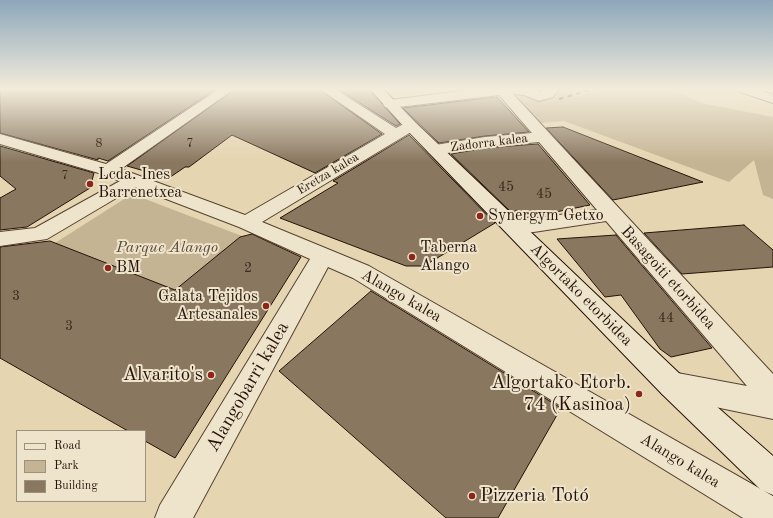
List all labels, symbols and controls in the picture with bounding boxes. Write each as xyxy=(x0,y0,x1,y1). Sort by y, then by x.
street label: Zadorra kalea xyxy=(449,131,529,155)
house number: 8 xyxy=(96,137,102,151)
house number: 7 xyxy=(187,137,193,151)
street label: Eretza kalea xyxy=(294,149,362,199)
place label: Lcda. Ines Barrenetxea xyxy=(98,165,182,203)
house number: 7 xyxy=(62,169,68,183)
marker: Lcda. Ines Barrenetxea xyxy=(85,179,95,189)
house number: 45 xyxy=(498,179,514,195)
house number: 45 xyxy=(536,186,552,202)
place label: Synergym Getxo xyxy=(488,206,604,226)
marker: Synergym Getxo xyxy=(475,211,485,221)
street label: Basagoiti etorbidea xyxy=(616,222,720,334)
park label: Parque Alango xyxy=(116,238,218,258)
place label: Taberna Alango xyxy=(420,238,477,276)
street label: Algortako etorbidea xyxy=(526,240,636,350)
marker: Taberna Alango xyxy=(407,252,417,262)
place label: BM xyxy=(116,258,140,278)
house number: 2 xyxy=(244,260,252,276)
marker: BM xyxy=(103,263,113,273)
street label: Alango kalea xyxy=(357,265,445,327)
place label: Galata Tejidos Artesanales xyxy=(158,287,258,325)
house number: 3 xyxy=(12,288,20,304)
marker: Galata Tejidos Artesanales xyxy=(261,301,271,311)
house number: 44 xyxy=(658,310,674,326)
house number: 3 xyxy=(65,318,73,334)
street label: Alangobarri kalea xyxy=(201,318,295,456)
place label: Alvarito's xyxy=(123,364,203,386)
marker: Alvarito's xyxy=(206,370,216,380)
place label: Algortako Etorb. 74 (Kasinoa) xyxy=(491,372,631,416)
marker: Algortako Etorb. 74 (Kasinoa) xyxy=(634,389,644,399)
legend xyxy=(16,430,146,502)
street label: Alango kalea xyxy=(637,430,723,492)
text: Road xyxy=(54,440,81,452)
text: Park xyxy=(54,460,79,472)
text: Building xyxy=(54,480,98,492)
place label: Pizzeria Totó xyxy=(480,485,589,507)
marker: Pizzeria Totó xyxy=(467,491,477,501)

